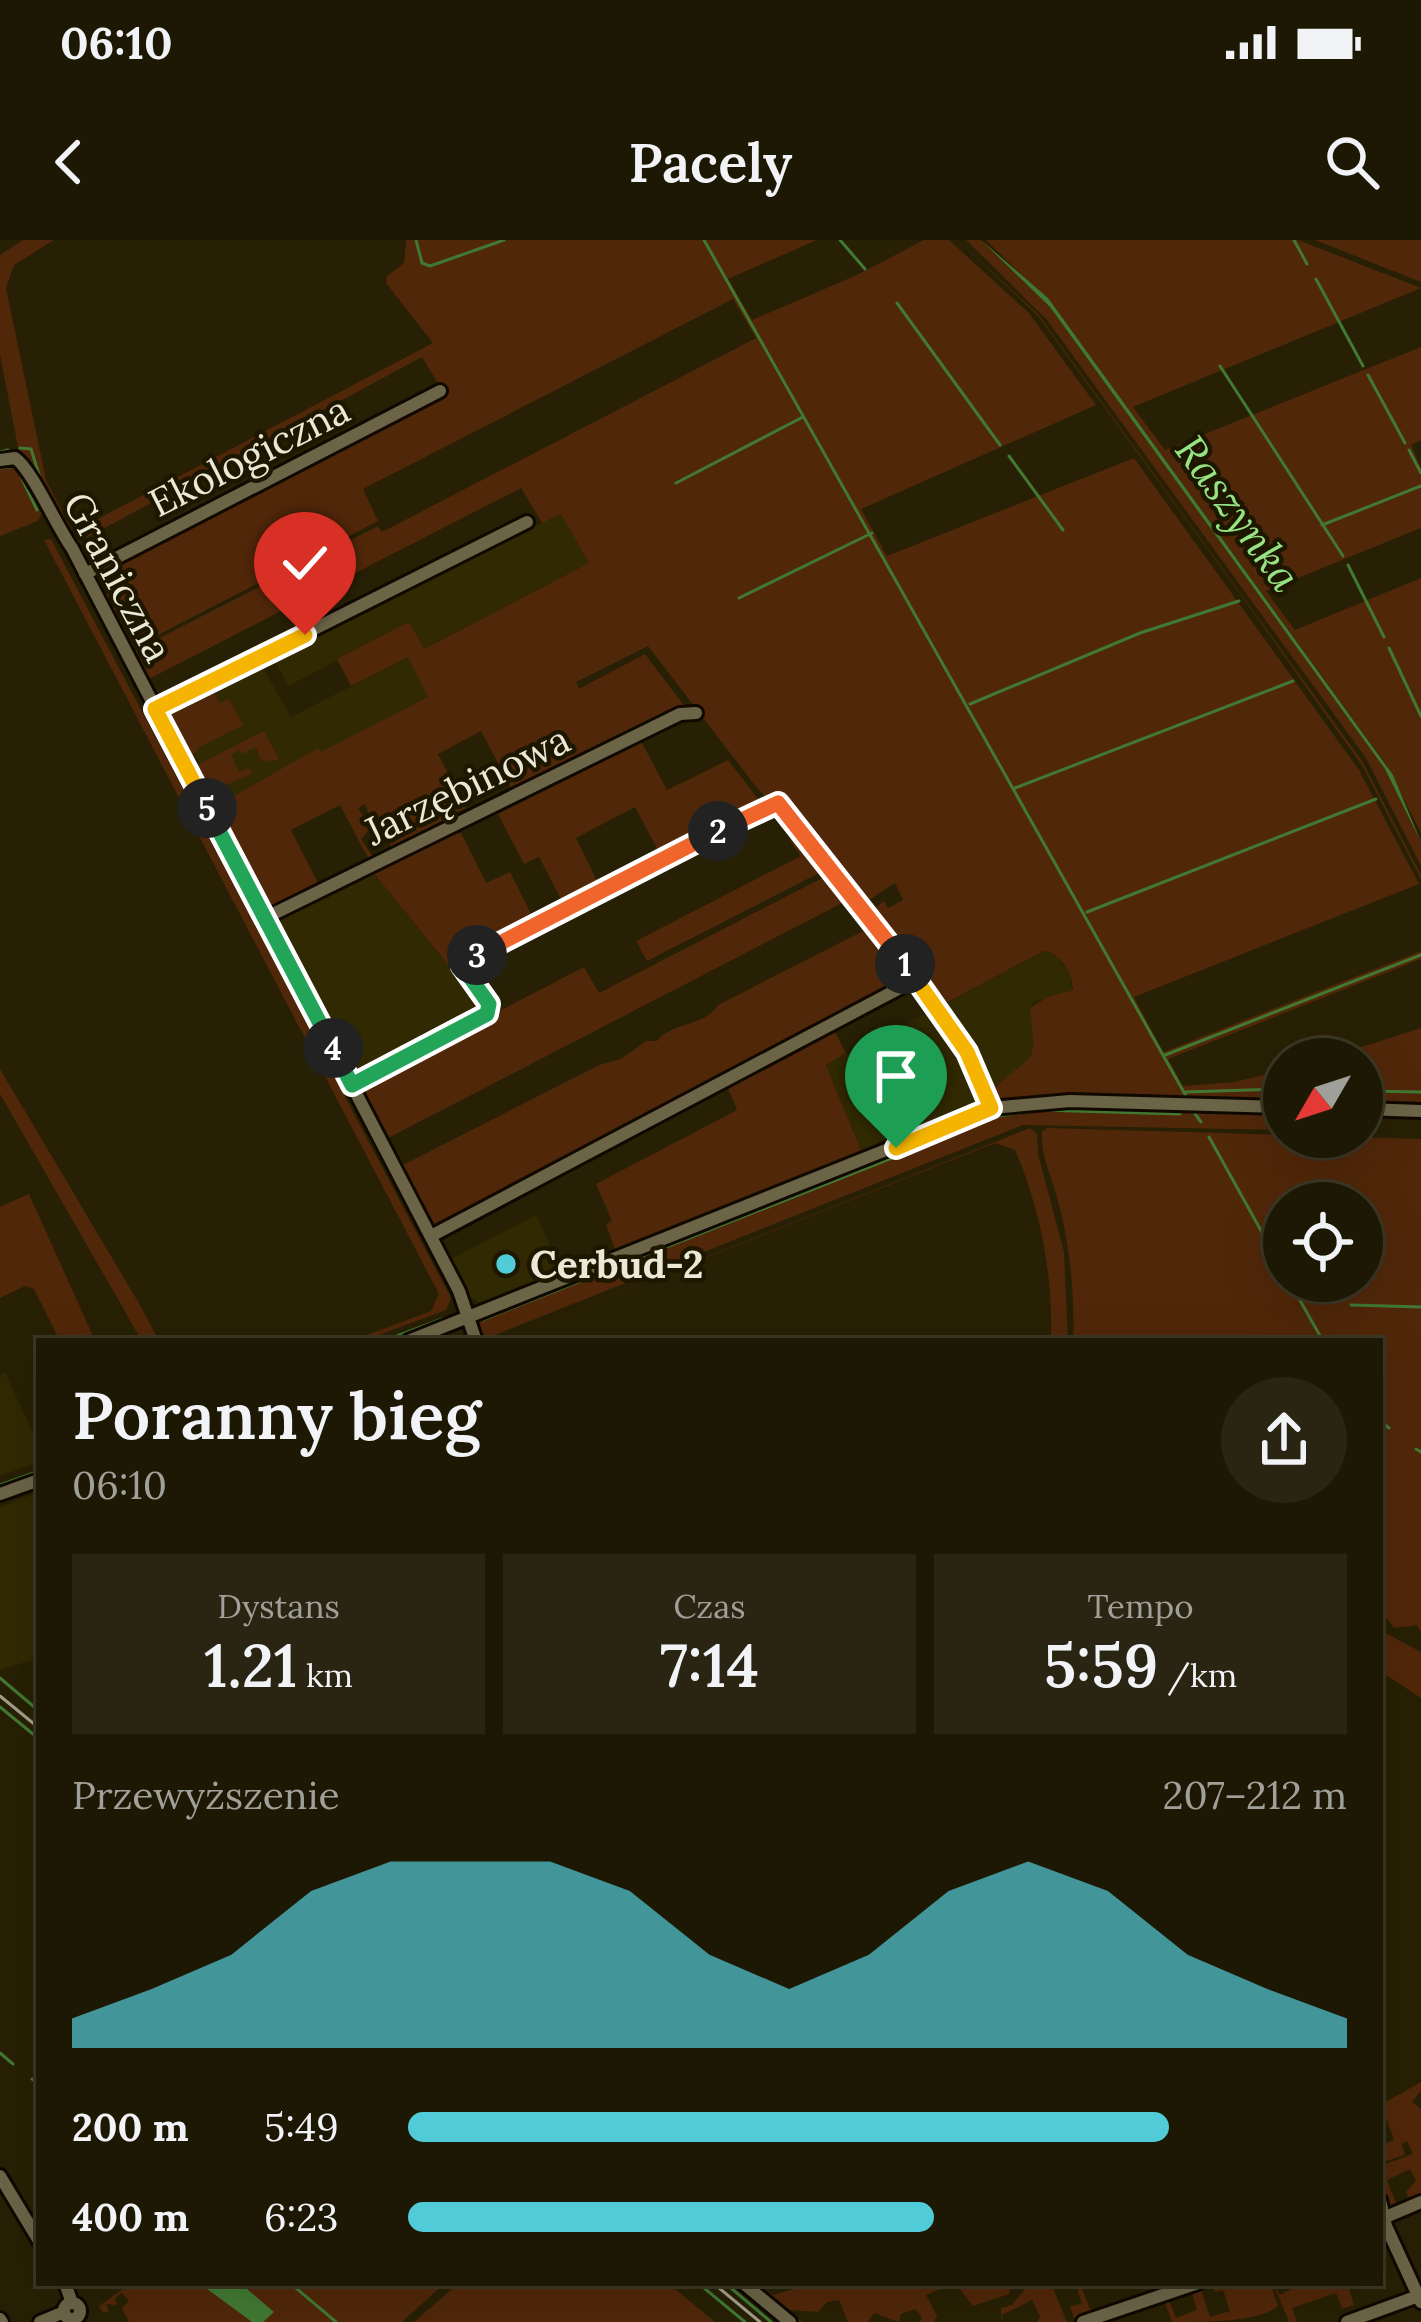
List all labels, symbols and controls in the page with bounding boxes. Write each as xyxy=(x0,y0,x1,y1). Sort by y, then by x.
text: 06:10 xyxy=(60,14,173,71)
text: Pacely xyxy=(629,128,792,197)
icon: back xyxy=(36,129,102,195)
icon: search xyxy=(1319,129,1385,195)
street label: Ekologiczna xyxy=(140,384,358,528)
water label: Raszynka xyxy=(1163,425,1313,602)
street label: Graniczna xyxy=(52,484,184,670)
pin xyxy=(254,512,356,635)
icon: check xyxy=(272,530,338,596)
street label: Jarzębinowa xyxy=(355,714,578,857)
pin: 5 xyxy=(177,778,237,838)
text: 5 xyxy=(198,787,216,829)
pin: 2 xyxy=(688,801,748,861)
text: 2 xyxy=(709,810,727,852)
pin: 3 xyxy=(447,925,507,985)
text: 3 xyxy=(468,934,486,976)
pin: 1 xyxy=(875,934,935,994)
text: 1 xyxy=(898,943,912,985)
pin: 4 xyxy=(303,1018,363,1078)
pin xyxy=(845,1025,947,1148)
text: 4 xyxy=(324,1027,342,1069)
north arrow xyxy=(1263,1038,1383,1158)
map controls xyxy=(1263,1038,1383,1302)
icon: arrive xyxy=(863,1043,929,1109)
button: locate xyxy=(1263,1182,1383,1302)
place label: Cerbud-2 xyxy=(530,1239,704,1289)
marker: Cerbud-2 xyxy=(493,1251,519,1277)
text: Poranny bieg xyxy=(72,1373,481,1457)
button: share xyxy=(1221,1377,1347,1503)
text: 06:10 xyxy=(72,1460,167,1510)
text: Dystans xyxy=(217,1585,340,1627)
text: Czas xyxy=(673,1585,746,1627)
text: Tempo xyxy=(1088,1585,1193,1627)
text: 1.21 xyxy=(204,1627,297,1703)
text: 7:14 xyxy=(660,1627,759,1703)
text: 5:59 xyxy=(1044,1627,1158,1703)
text: km xyxy=(297,1654,353,1696)
text: /km xyxy=(1158,1654,1237,1696)
text: Przewyższenie xyxy=(72,1770,340,1820)
text: 207–212 m xyxy=(1162,1770,1347,1820)
text: 200 m xyxy=(72,2102,189,2152)
text: 5:49 xyxy=(264,2102,339,2152)
text: 400 m xyxy=(72,2192,189,2242)
text: 6:23 xyxy=(264,2192,338,2242)

